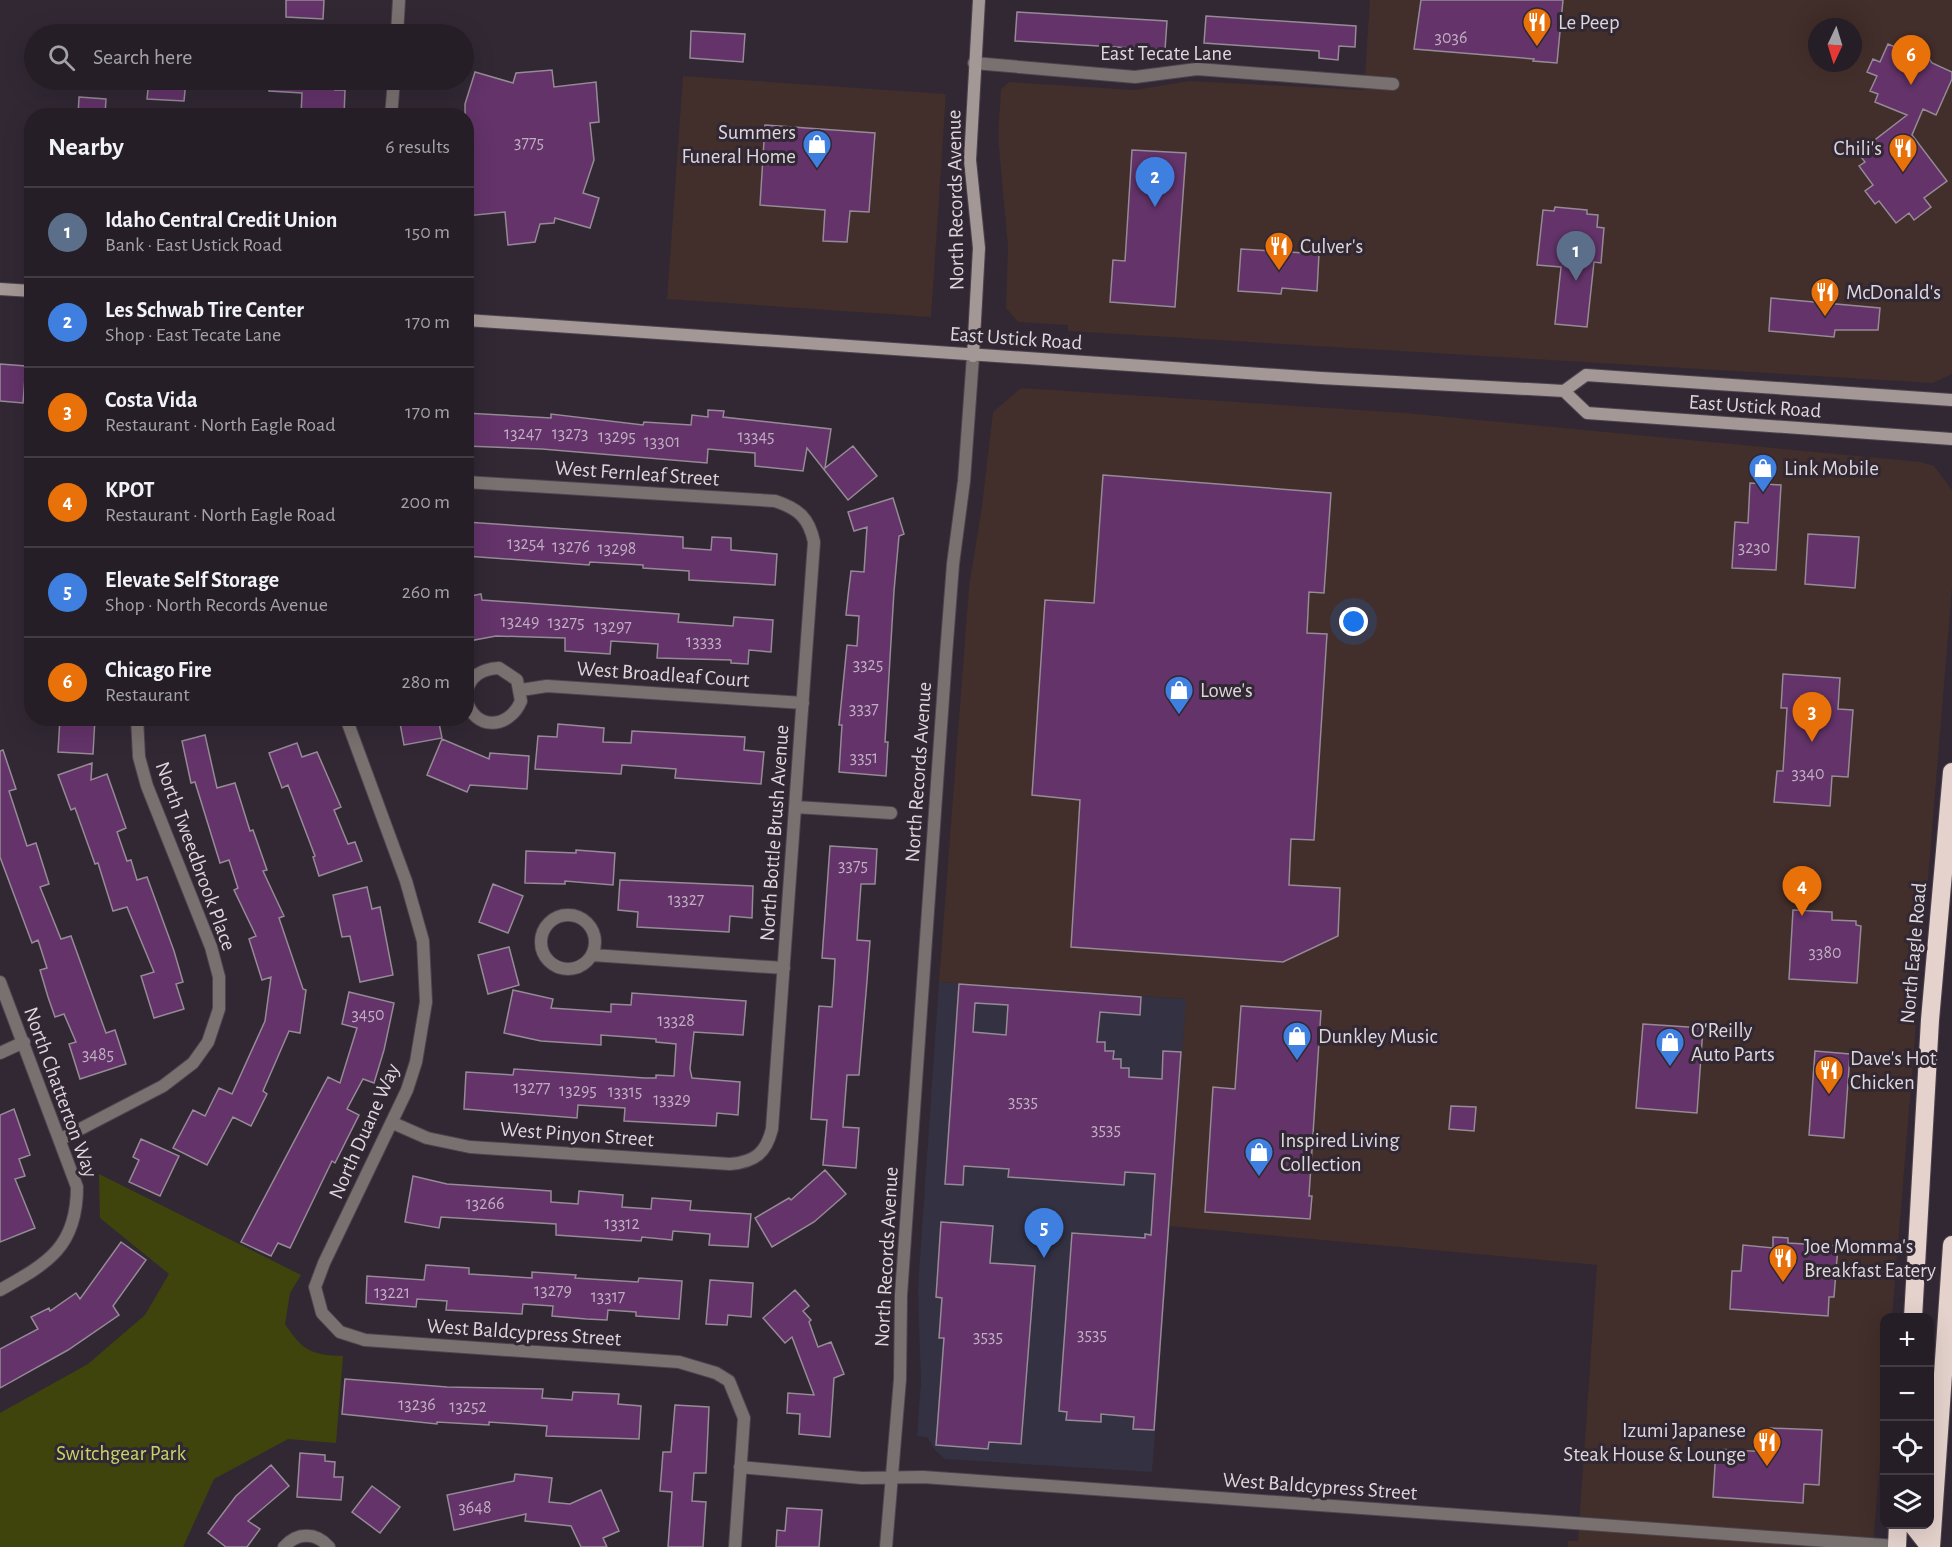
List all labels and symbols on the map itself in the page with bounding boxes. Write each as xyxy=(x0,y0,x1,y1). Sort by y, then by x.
restaurant icon: Le Peep xyxy=(1521,6,1553,48)
place label: Le Peep xyxy=(1558,12,1620,33)
north arrow xyxy=(1808,18,1862,72)
house number: 3036 xyxy=(1435,29,1467,47)
pin: 6 xyxy=(1892,36,1930,85)
street label: East Tecate Lane xyxy=(1100,43,1232,64)
street label: North Records Avenue xyxy=(943,109,968,291)
place label: Summers Funeral Home xyxy=(681,122,796,167)
shop icon: Summers Funeral Home xyxy=(801,128,833,170)
restaurant icon: Chili's xyxy=(1887,132,1919,174)
house number: 3775 xyxy=(514,134,544,152)
place label: Chili's xyxy=(1834,138,1882,159)
pin: 2 xyxy=(1136,158,1174,207)
restaurant icon: Culver's xyxy=(1263,230,1295,272)
pin: 1 xyxy=(1556,232,1596,281)
place label: Culver's xyxy=(1300,236,1363,257)
restaurant icon: McDonald's xyxy=(1809,276,1841,318)
place label: McDonald's xyxy=(1846,282,1941,303)
street label: East Ustick Road xyxy=(949,323,1083,354)
street label: East Ustick Road xyxy=(1688,391,1822,422)
house number: 13247 xyxy=(504,425,542,443)
house number: 13273 xyxy=(552,425,588,443)
house number: 13295 xyxy=(598,428,636,446)
house number: 13345 xyxy=(737,428,775,446)
house number: 13301 xyxy=(644,433,680,451)
shop icon: Link Mobile xyxy=(1747,452,1779,494)
street label: West Fernleaf Street xyxy=(554,457,720,490)
place label: Link Mobile xyxy=(1784,458,1879,479)
house number: 13254 xyxy=(507,535,545,553)
house number: 13276 xyxy=(552,538,590,556)
house number: 3230 xyxy=(1738,539,1770,557)
house number: 13298 xyxy=(598,540,636,558)
your location xyxy=(1339,607,1368,636)
house number: 13249 xyxy=(501,613,539,631)
house number: 13275 xyxy=(548,614,584,632)
house number: 13297 xyxy=(594,618,632,636)
house number: 13333 xyxy=(686,633,722,651)
house number: 3325 xyxy=(853,656,883,674)
street label: West Broadleaf Court xyxy=(576,658,750,691)
shop icon: Lowe's xyxy=(1163,674,1195,716)
place label: Lowe's xyxy=(1200,680,1253,701)
street label: North Records Avenue xyxy=(902,681,935,863)
pin: 3 xyxy=(1792,692,1832,742)
house number: 3337 xyxy=(849,700,879,718)
street label: North Bottle Brush Avenue xyxy=(756,724,793,942)
house number: 3351 xyxy=(850,749,878,767)
street label: North Tweedbrook Place xyxy=(152,759,240,953)
house number: 3340 xyxy=(1792,765,1825,783)
house number: 3375 xyxy=(838,857,868,875)
pin: 4 xyxy=(1782,866,1822,916)
street label: North Eagle Road xyxy=(1897,881,1930,1025)
house number: 13327 xyxy=(668,891,704,909)
house number: 3380 xyxy=(1809,944,1841,962)
street label: North Chatterton Way xyxy=(20,1004,101,1180)
house number: 3450 xyxy=(351,1006,385,1024)
house number: 13328 xyxy=(657,1012,695,1030)
shop icon: Dunkley Music xyxy=(1281,1020,1313,1062)
place label: O'Reilly Auto Parts xyxy=(1691,1020,1775,1065)
place label: Dunkley Music xyxy=(1318,1026,1438,1047)
shop icon: O'Reilly Auto Parts xyxy=(1654,1026,1686,1068)
house number: 3485 xyxy=(82,1046,114,1064)
place label: Dave's Hot Chicken xyxy=(1850,1048,1937,1093)
restaurant icon: Dave's Hot Chicken xyxy=(1813,1054,1845,1096)
street label: North Duane Way xyxy=(325,1060,404,1202)
house number: 13277 xyxy=(514,1079,550,1097)
house number: 13295 xyxy=(559,1082,597,1100)
house number: 13315 xyxy=(608,1083,642,1101)
house number: 13329 xyxy=(653,1091,691,1109)
house number: 3535 xyxy=(1008,1093,1038,1111)
street label: West Pinyon Street xyxy=(499,1119,655,1150)
house number: 3535 xyxy=(1091,1121,1121,1139)
place label: Inspired Living Collection xyxy=(1280,1130,1400,1175)
shop icon: Inspired Living Collection xyxy=(1243,1136,1275,1178)
street label: North Records Avenue xyxy=(871,1166,902,1348)
house number: 13266 xyxy=(466,1195,504,1213)
pin: 5 xyxy=(1024,1208,1064,1258)
house number: 13312 xyxy=(604,1215,640,1233)
place label: Joe Momma's Breakfast Eatery xyxy=(1804,1236,1936,1281)
restaurant icon: Joe Momma's Breakfast Eatery xyxy=(1767,1242,1799,1284)
house number: 13279 xyxy=(534,1282,572,1300)
house number: 13221 xyxy=(374,1284,410,1302)
house number: 13317 xyxy=(591,1288,625,1306)
street label: West Baldcypress Street xyxy=(426,1315,622,1350)
house number: 3535 xyxy=(1077,1326,1107,1344)
house number: 3535 xyxy=(973,1328,1003,1346)
house number: 13236 xyxy=(398,1396,436,1414)
house number: 13252 xyxy=(449,1398,487,1416)
place label: Izumi Japanese Steak House & Lounge xyxy=(1563,1420,1746,1465)
restaurant icon: Izumi Japanese Steak House & Lounge xyxy=(1751,1426,1783,1468)
park label: Switchgear Park xyxy=(56,1443,186,1464)
street label: West Baldcypress Street xyxy=(1222,1469,1418,1504)
house number: 3648 xyxy=(458,1499,492,1517)

